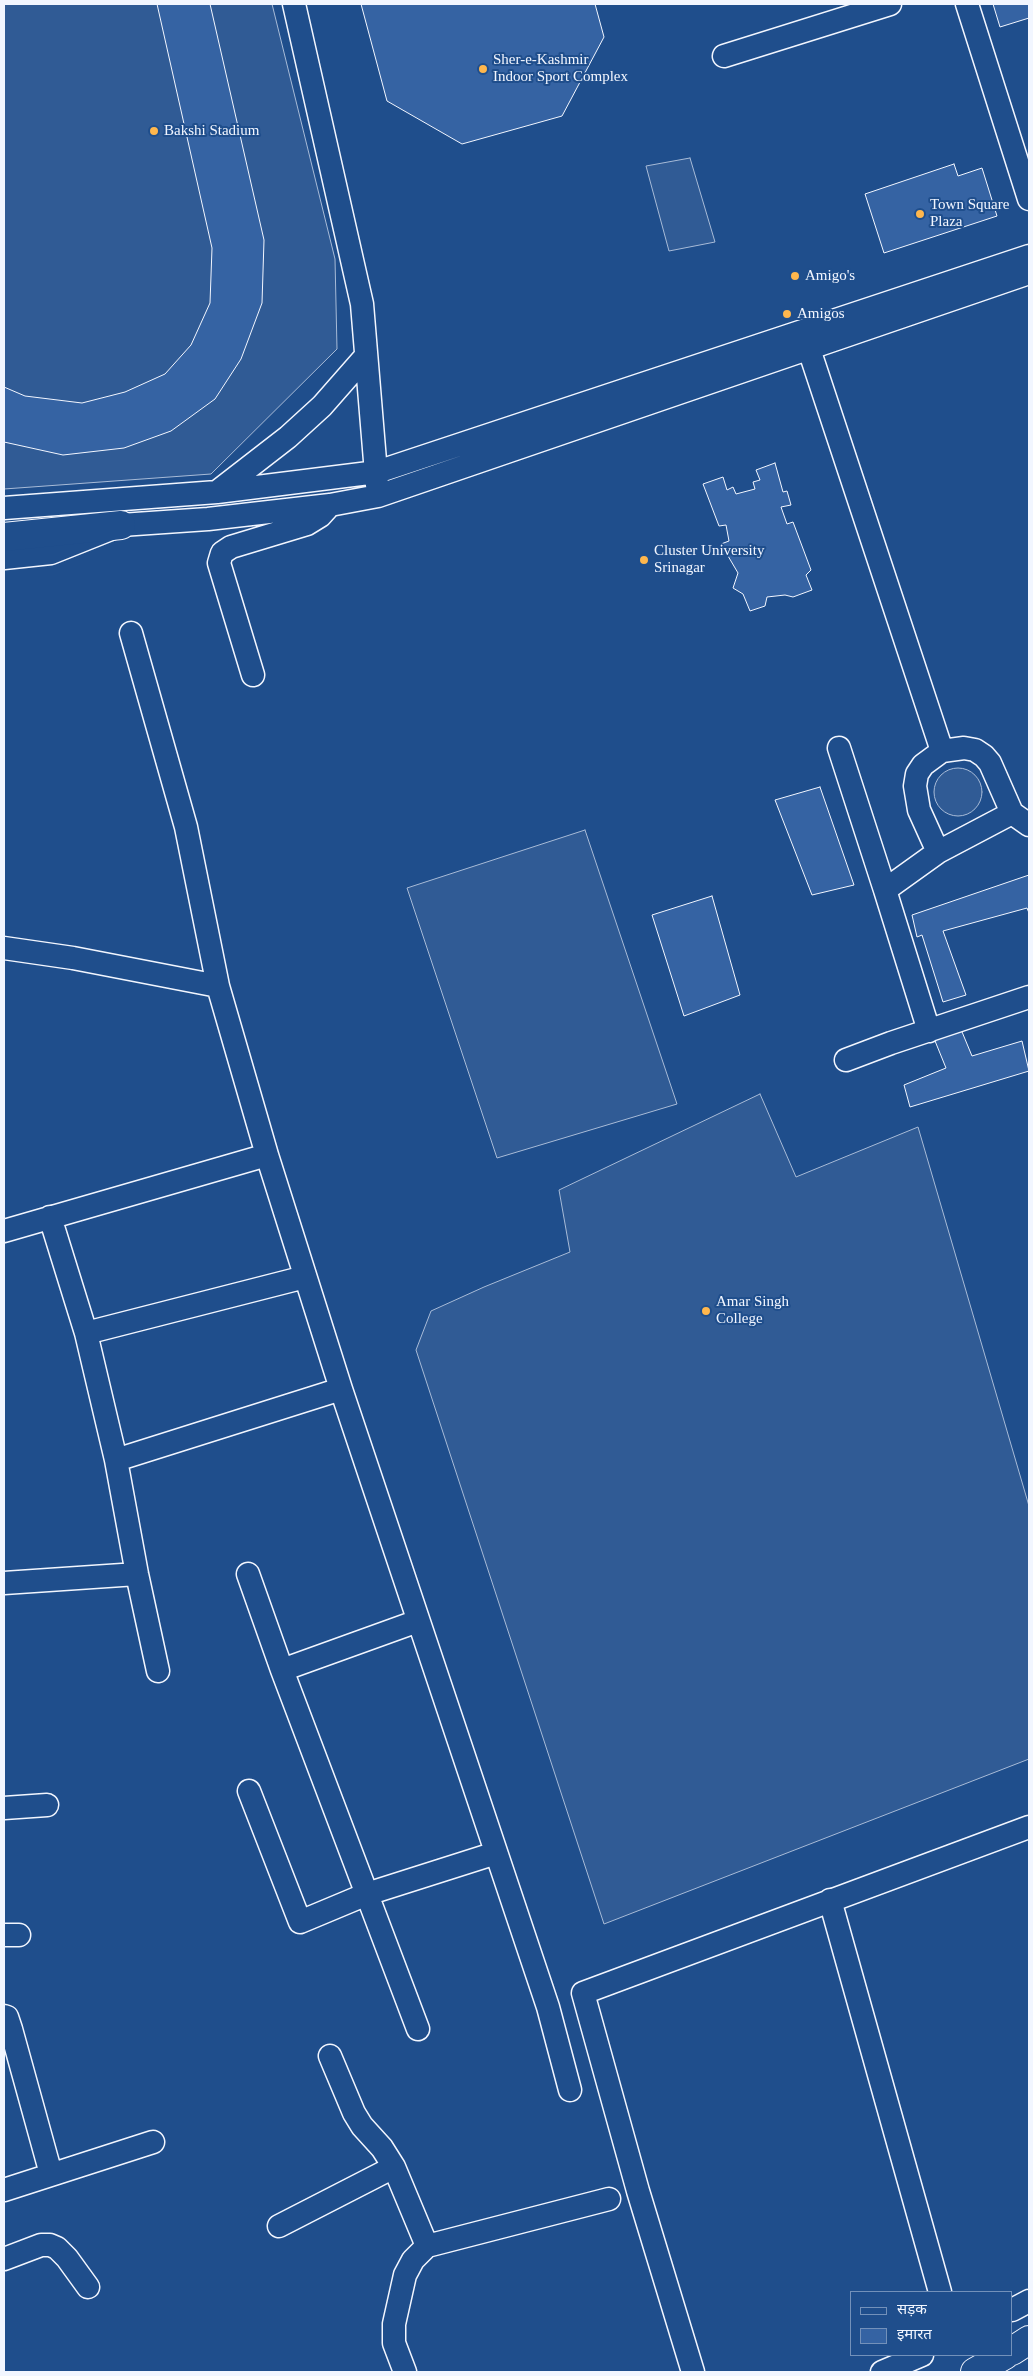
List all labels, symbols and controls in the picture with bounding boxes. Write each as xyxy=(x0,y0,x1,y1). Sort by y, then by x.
place label: Sher-e-Kashmir Indoor Sport Complex xyxy=(493,51,649,86)
marker: Sher-e-Kashmir Indoor Sport Complex xyxy=(477,63,489,75)
place label: Bakshi Stadium xyxy=(164,122,273,140)
marker: Bakshi Stadium xyxy=(148,125,160,137)
place label: Town Square Plaza xyxy=(930,196,1021,231)
marker: Town Square Plaza xyxy=(914,208,926,220)
place label: Amigo's xyxy=(805,267,862,285)
marker: Amigo's xyxy=(789,270,801,282)
place label: Amigos xyxy=(797,305,850,323)
marker: Amigos xyxy=(781,308,793,320)
place label: Cluster University Srinagar xyxy=(654,542,778,577)
marker: Cluster University Srinagar xyxy=(638,554,650,566)
place label: Amar Singh College xyxy=(716,1293,798,1328)
marker: Amar Singh College xyxy=(700,1305,712,1317)
legend xyxy=(850,2291,1013,2356)
text: सड़क xyxy=(897,2301,927,2320)
text: इमारत xyxy=(897,2326,932,2345)

